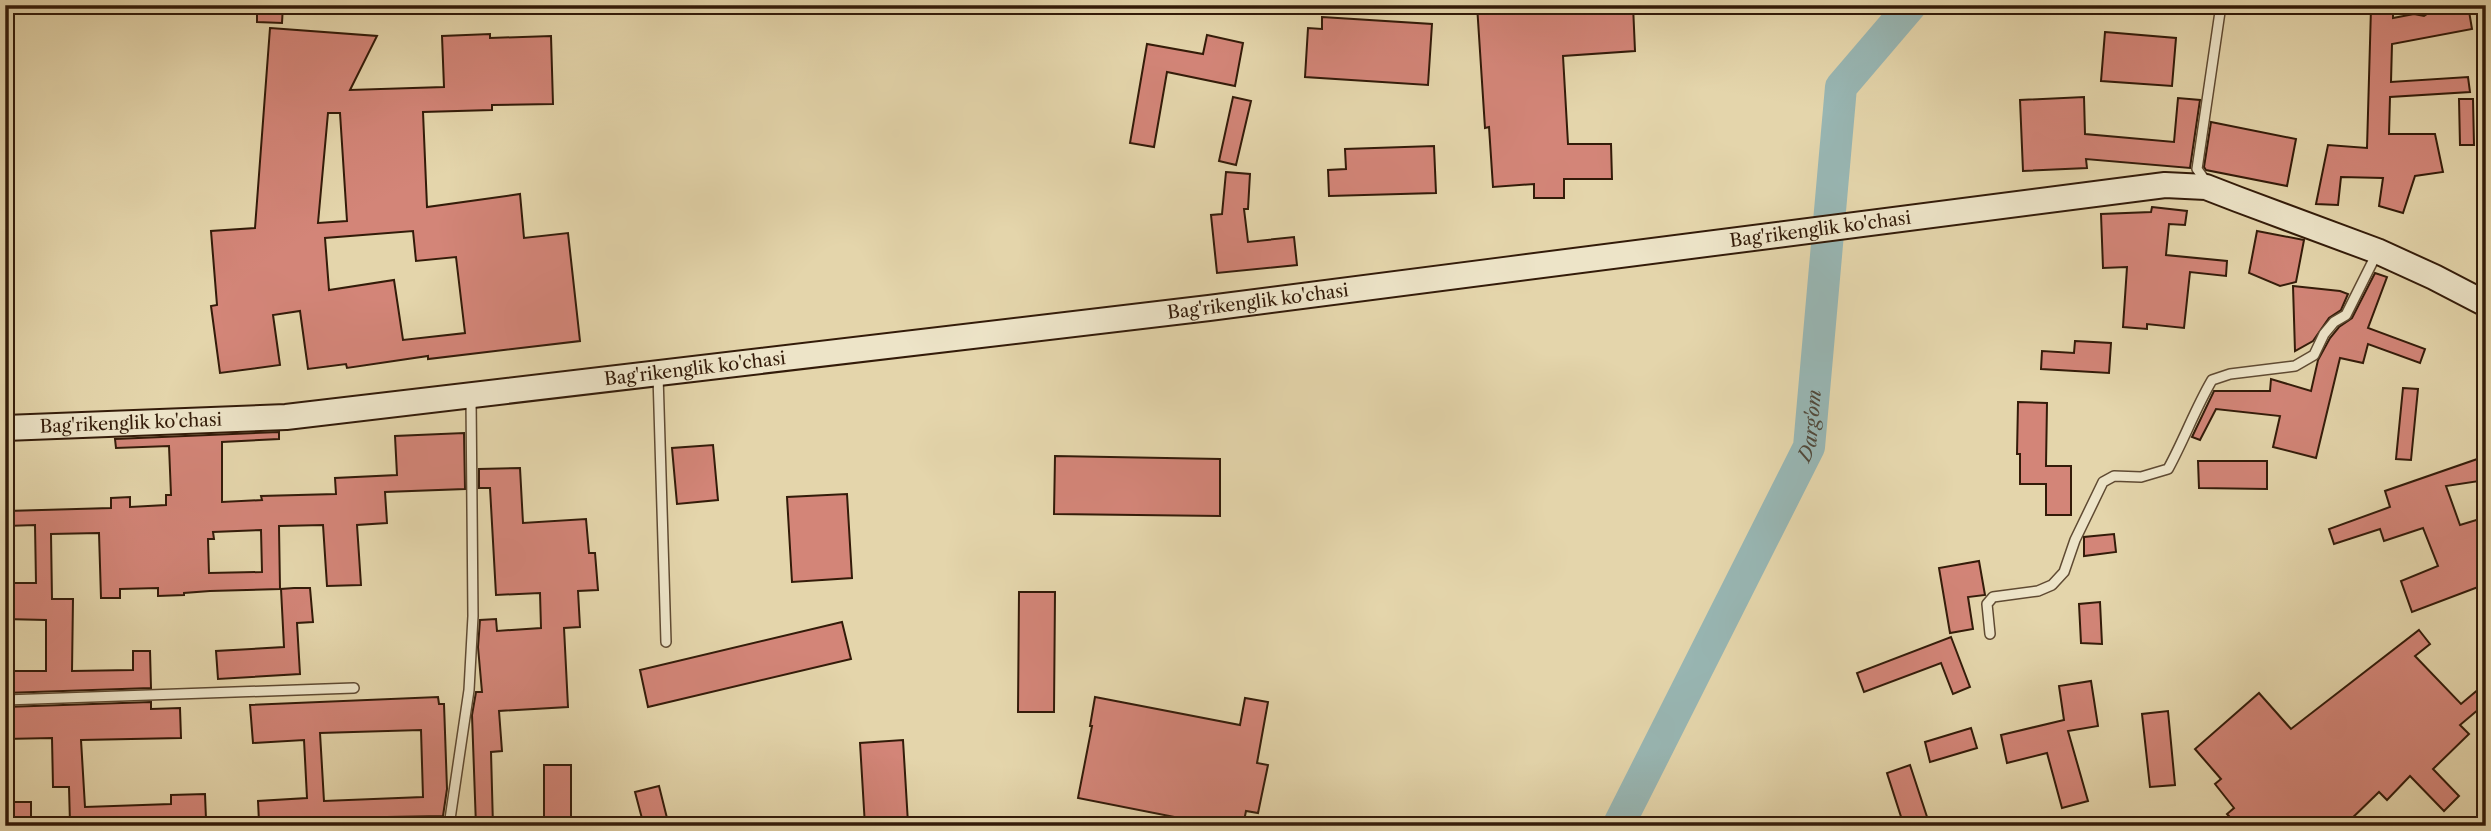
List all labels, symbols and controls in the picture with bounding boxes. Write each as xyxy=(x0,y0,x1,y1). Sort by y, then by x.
street label: Bag'rikenglik ko'chasi xyxy=(1728,207,1913,252)
street label: Bag'rikenglik ko'chasi xyxy=(1166,279,1350,324)
street label: Bag'rikenglik ko'chasi xyxy=(603,347,787,390)
water label: Darg'om xyxy=(1792,389,1826,467)
street label: Bag'rikenglik ko'chasi xyxy=(39,408,223,438)

